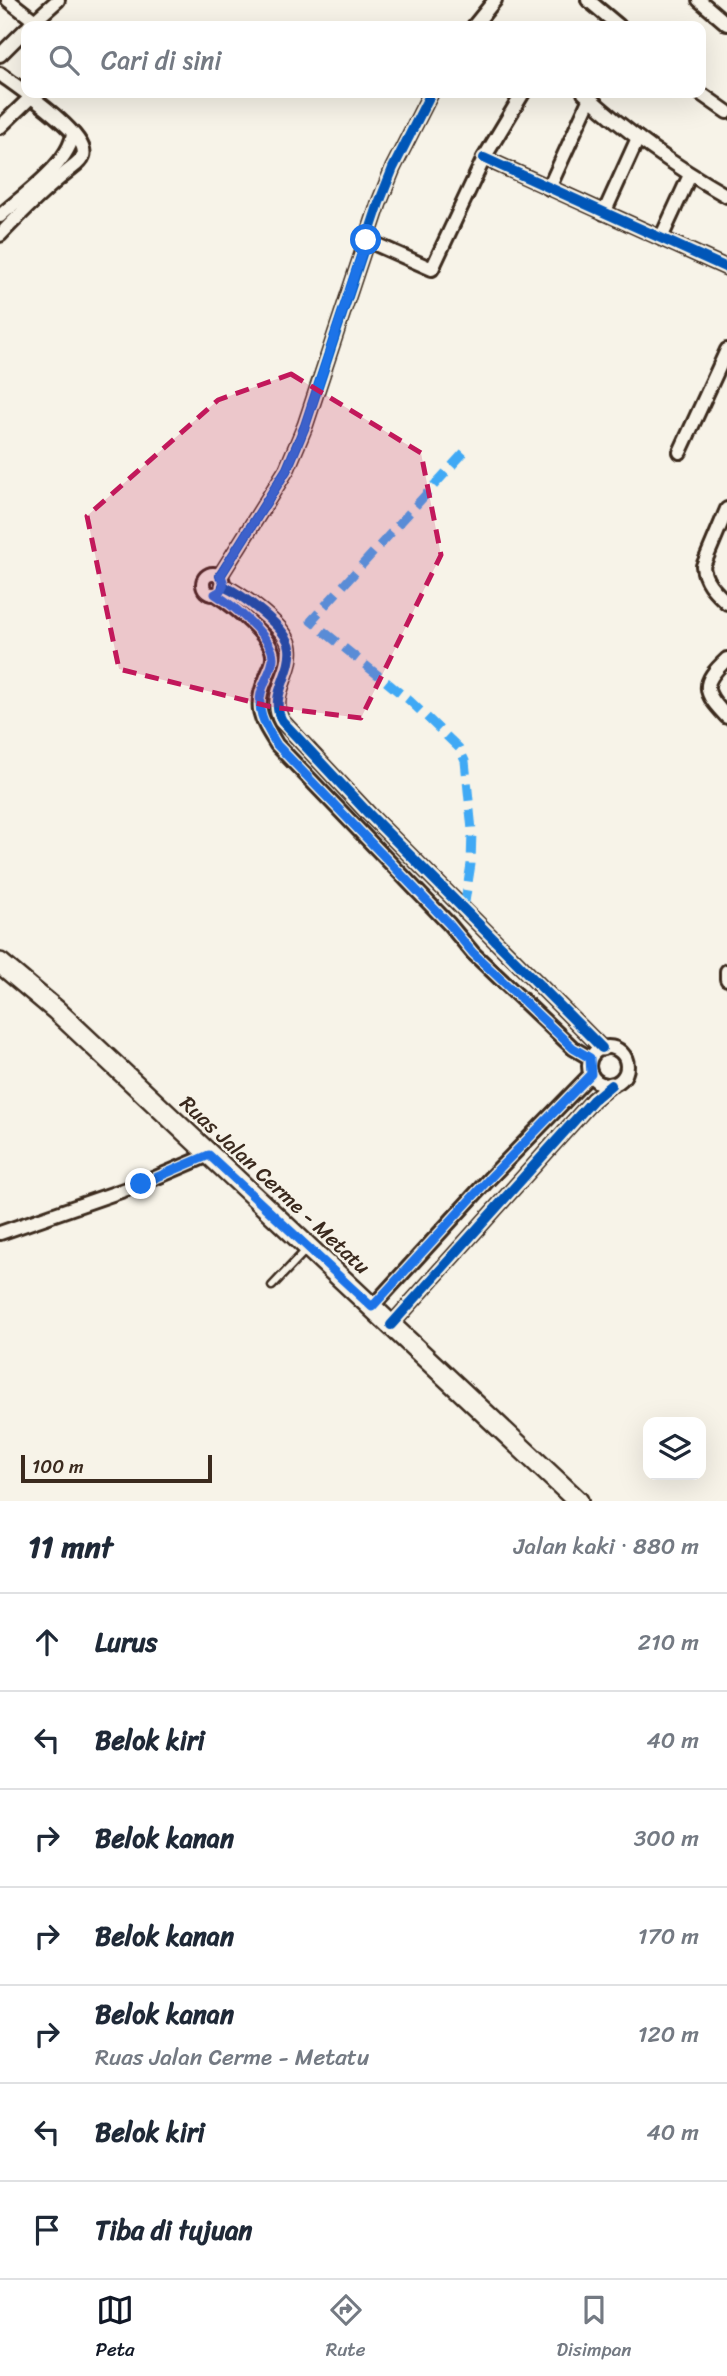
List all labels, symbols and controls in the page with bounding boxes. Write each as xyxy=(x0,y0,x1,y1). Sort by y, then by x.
search box xyxy=(21,21,706,98)
text: Cari di sini xyxy=(101,37,222,83)
icon: search xyxy=(45,41,83,79)
route start xyxy=(350,224,381,255)
street label: Ruas Jalan Cerme - Metatu xyxy=(170,1086,380,1284)
route end xyxy=(125,1168,156,1199)
map controls xyxy=(643,1417,706,1480)
button: layers xyxy=(643,1417,706,1480)
text: 100 m xyxy=(32,1450,84,1483)
scale bar xyxy=(21,1452,212,1484)
text: 11 mnt xyxy=(28,1520,113,1574)
text: Jalan kaki · 880 m xyxy=(514,1526,699,1567)
text: Lurus xyxy=(95,1619,158,1665)
text: 210 m xyxy=(638,1622,699,1663)
icon: ahead xyxy=(28,1623,66,1661)
text: Belok kiri xyxy=(95,1717,205,1763)
text: 40 m xyxy=(646,1720,699,1761)
icon: left xyxy=(28,1721,66,1759)
text: Belok kanan xyxy=(95,1815,234,1861)
text: 300 m xyxy=(634,1818,699,1859)
icon: right xyxy=(28,1819,66,1857)
text: Belok kanan xyxy=(95,1913,234,1959)
text: 170 m xyxy=(638,1916,699,1957)
icon: right xyxy=(28,1917,66,1955)
text: Belok kanan xyxy=(95,1991,234,2037)
text: 120 m xyxy=(638,2014,699,2055)
icon: right xyxy=(28,2015,66,2053)
text: Ruas Jalan Cerme - Metatu xyxy=(95,2037,369,2078)
text: Belok kiri xyxy=(95,2109,205,2155)
text: 40 m xyxy=(646,2112,699,2153)
icon: left xyxy=(28,2113,66,2151)
text: Tiba di tujuan xyxy=(95,2207,252,2253)
icon: arrive xyxy=(28,2211,66,2249)
tab: Peta xyxy=(96,2291,135,2366)
tab: Rute xyxy=(326,2291,365,2366)
tab: Disimpan xyxy=(556,2291,631,2366)

